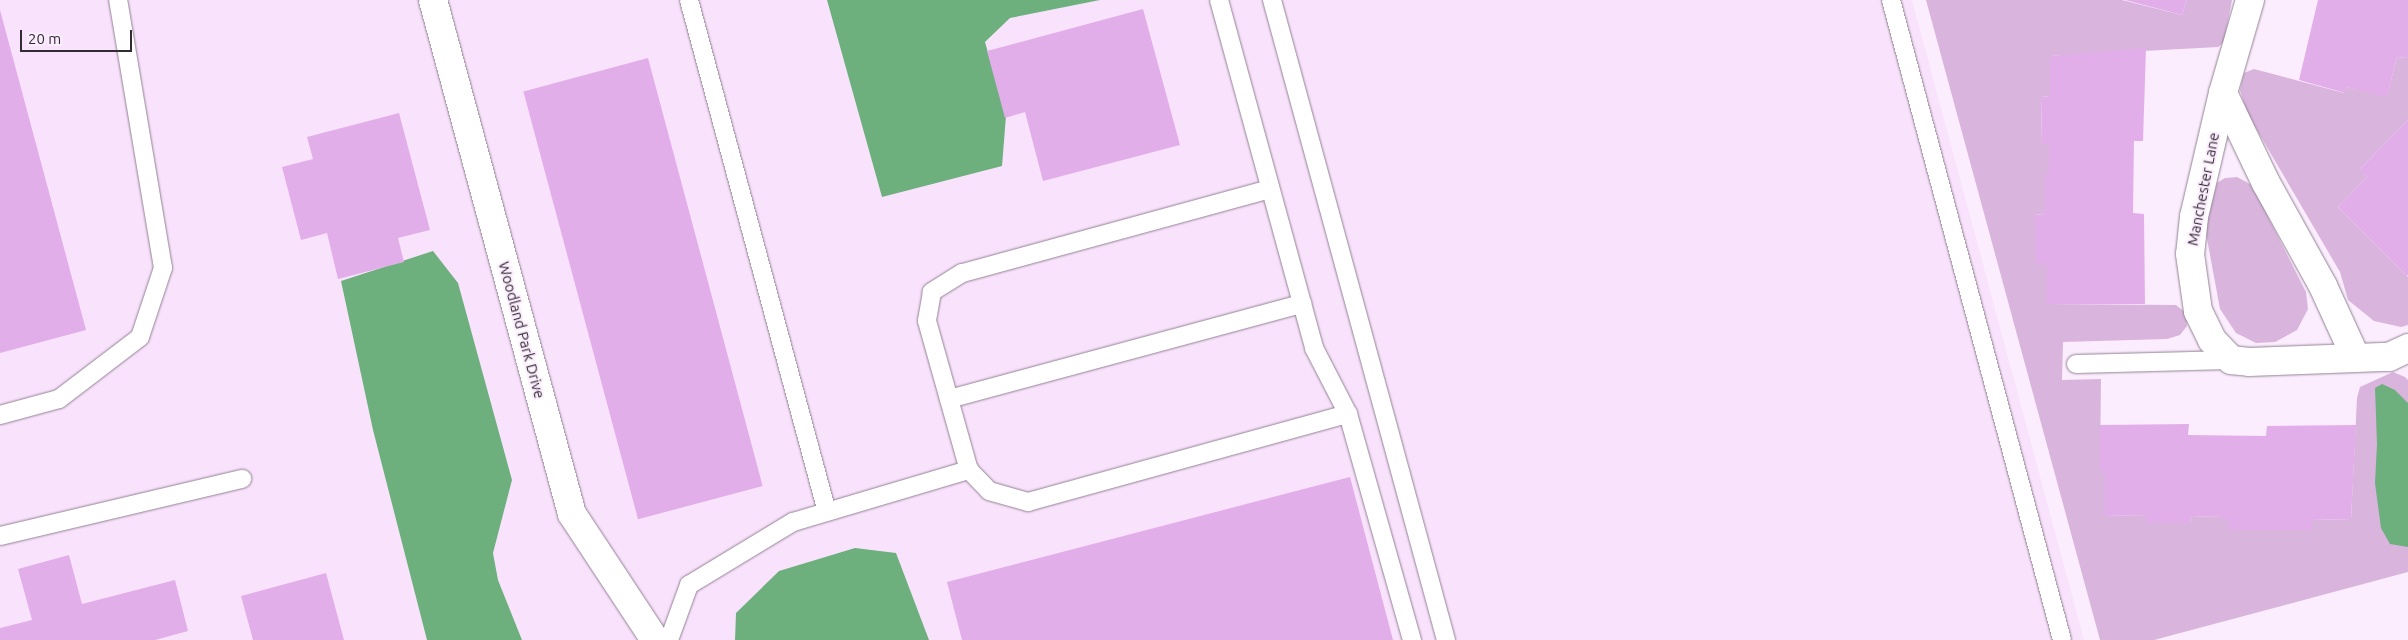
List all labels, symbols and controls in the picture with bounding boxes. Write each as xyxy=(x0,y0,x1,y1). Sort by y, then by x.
scale bar xyxy=(22,20,135,52)
text: 20 m xyxy=(28,30,61,47)
street label: Manchester Lane xyxy=(2183,131,2223,247)
street label: Woodland Park Drive xyxy=(495,260,549,400)

